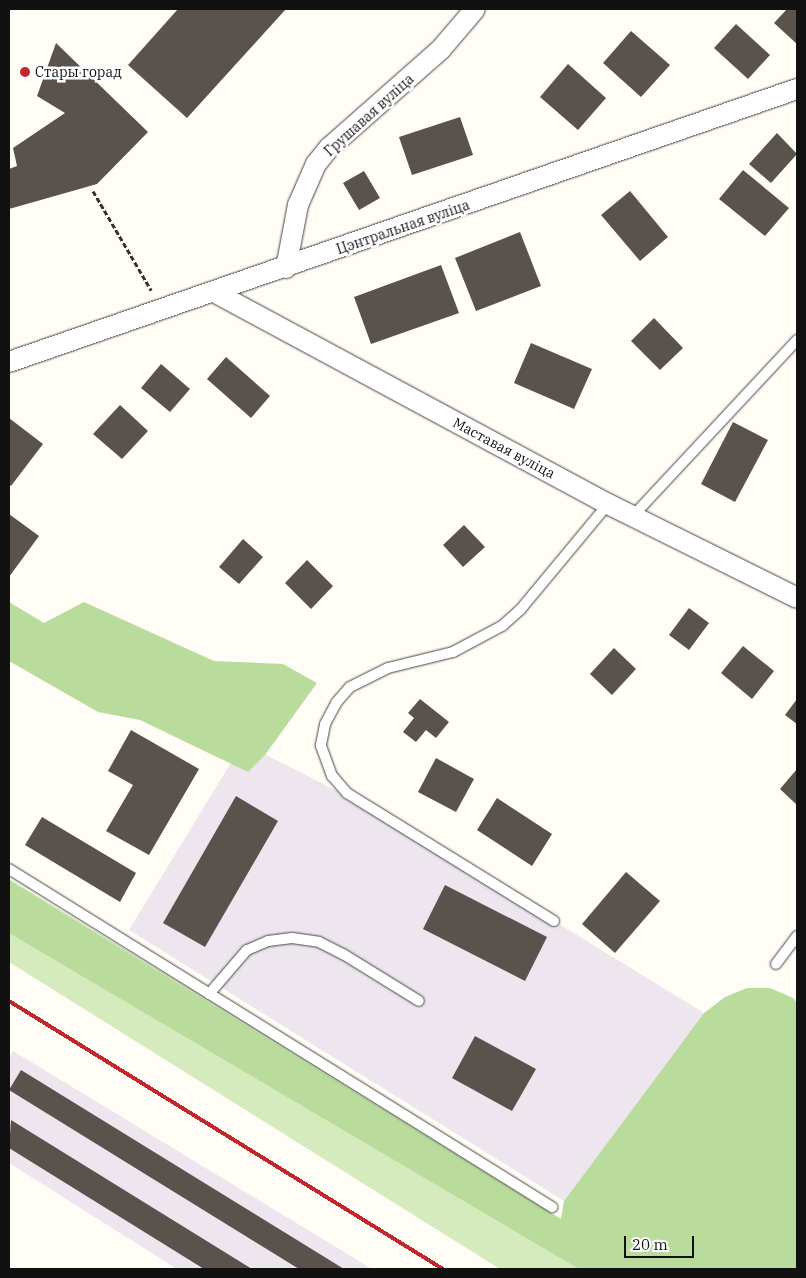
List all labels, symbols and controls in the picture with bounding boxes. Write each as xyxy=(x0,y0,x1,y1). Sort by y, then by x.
place label: Стары горад xyxy=(35,64,122,80)
marker: Стары горад xyxy=(19,66,31,78)
street label: Грушавая вуліца xyxy=(321,70,417,160)
street label: Цэнтральная вуліца xyxy=(334,196,472,258)
street label: Маставая вуліца xyxy=(450,414,558,482)
scale bar xyxy=(626,1226,696,1258)
text: 20 m xyxy=(632,1235,668,1254)

